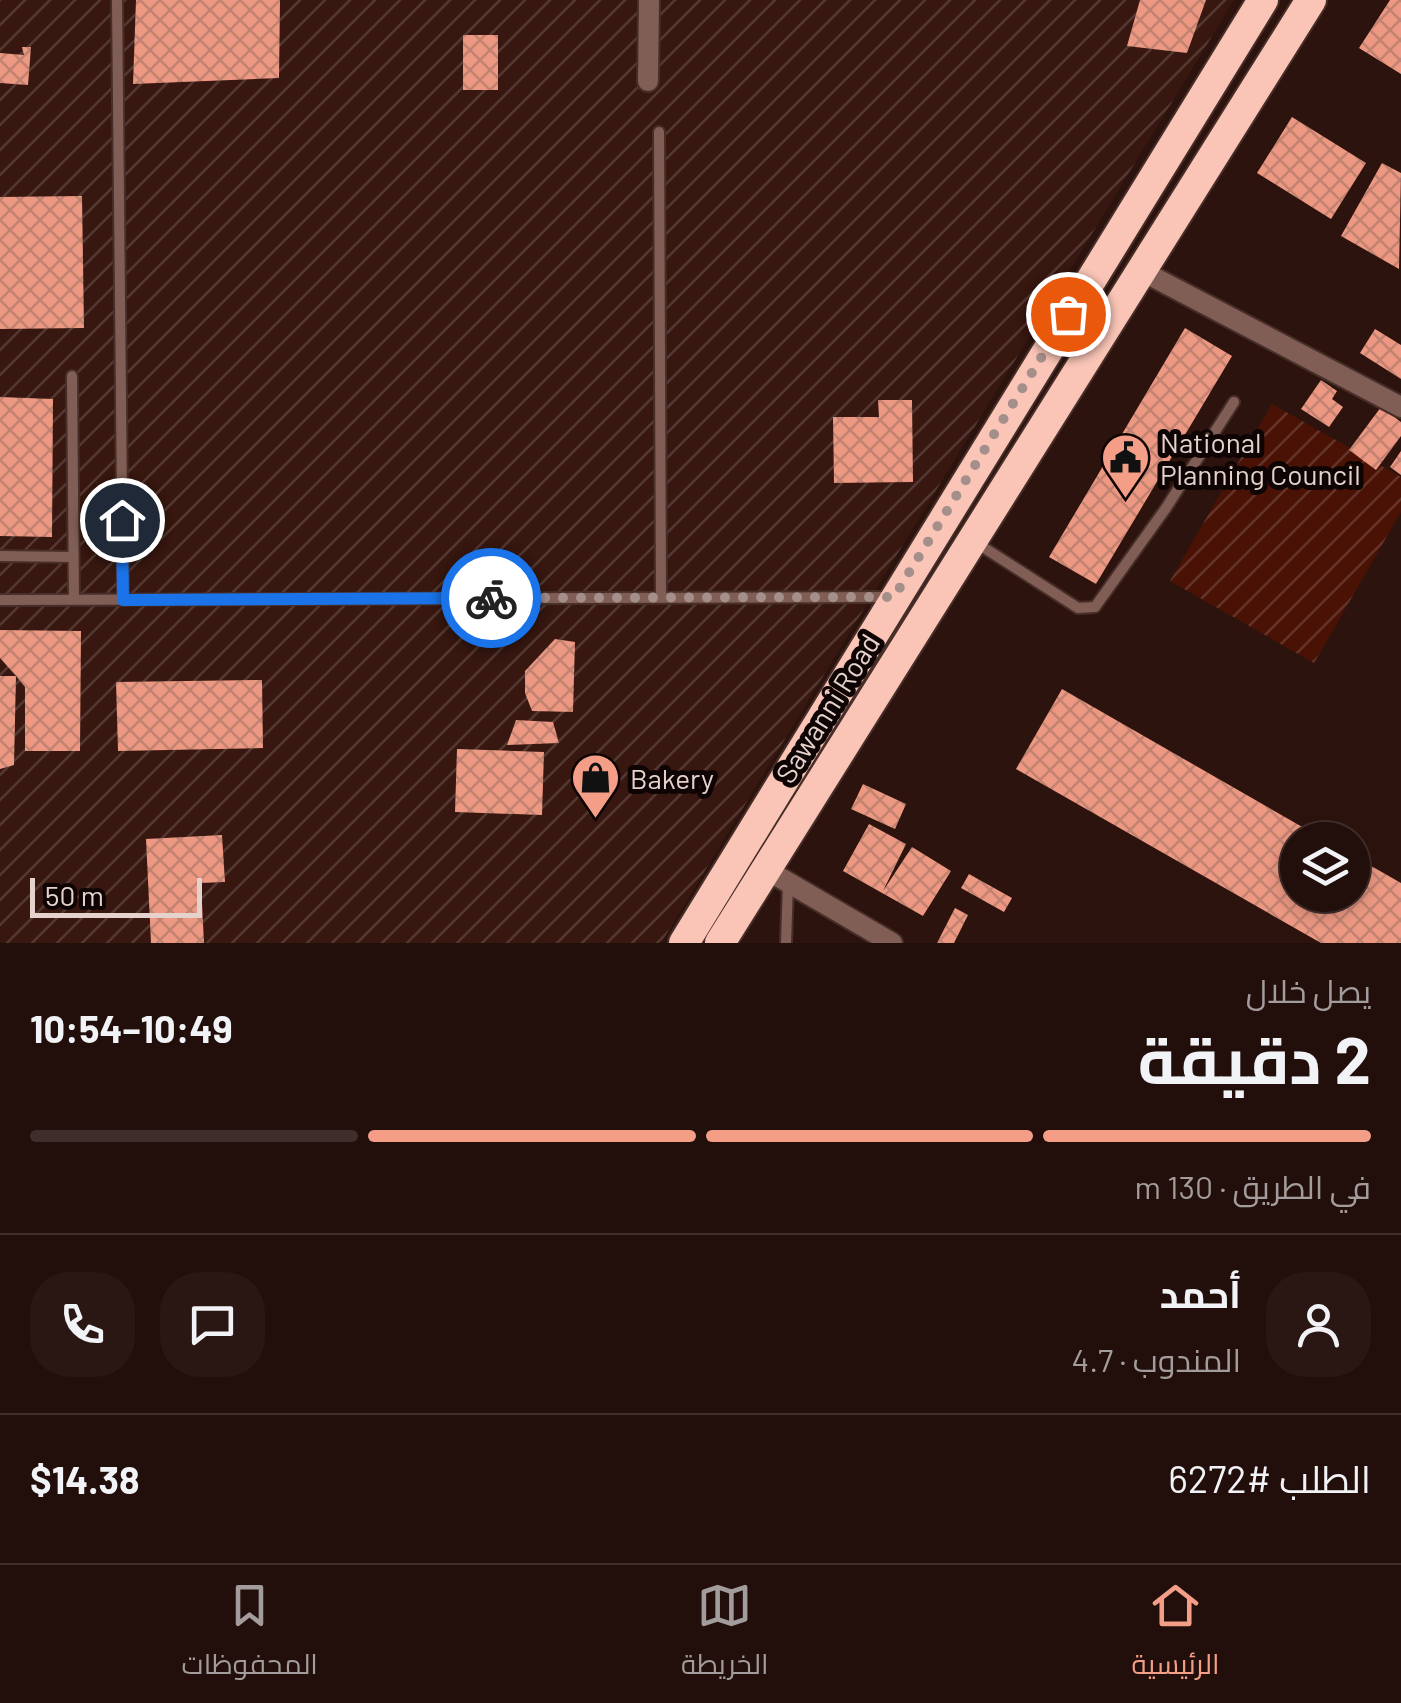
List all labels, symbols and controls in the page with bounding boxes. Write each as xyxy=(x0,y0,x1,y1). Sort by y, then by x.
pin xyxy=(1026,272,1111,357)
icon: bag xyxy=(1041,287,1096,342)
place label: National Planning Council xyxy=(1160,425,1361,491)
public building icon: National Planning Council xyxy=(1099,432,1151,500)
pin xyxy=(80,478,165,563)
icon: home xyxy=(95,493,150,548)
courier xyxy=(441,548,541,648)
icon: bike xyxy=(464,571,519,626)
street label: Sawanni Road xyxy=(768,627,886,789)
shop icon: Bakery xyxy=(569,752,621,820)
place label: Bakery xyxy=(630,761,714,795)
map controls xyxy=(1280,822,1370,912)
button: layers xyxy=(1280,822,1370,912)
scale bar xyxy=(30,873,202,918)
text: 50 m xyxy=(45,878,104,912)
text: يصل خلال xyxy=(1246,971,1371,1009)
text: 10:49–10:54 xyxy=(30,1005,233,1051)
text: 2 دقيقة xyxy=(1138,1019,1371,1097)
text: في الطريق · 130 m xyxy=(1134,1167,1371,1205)
text: أحمد xyxy=(1160,1270,1241,1316)
button: phone xyxy=(30,1272,135,1377)
button: chat xyxy=(160,1272,265,1377)
button: person xyxy=(1266,1272,1371,1377)
text: المندوب · 4.7 xyxy=(1072,1340,1241,1378)
text: الطلب #6272 xyxy=(1168,1455,1371,1501)
text: $14.38 xyxy=(30,1456,140,1502)
tab: المحفوظات xyxy=(182,1578,318,1690)
tab: الخريطة xyxy=(681,1578,768,1690)
tab: الرئيسية xyxy=(1132,1578,1219,1690)

